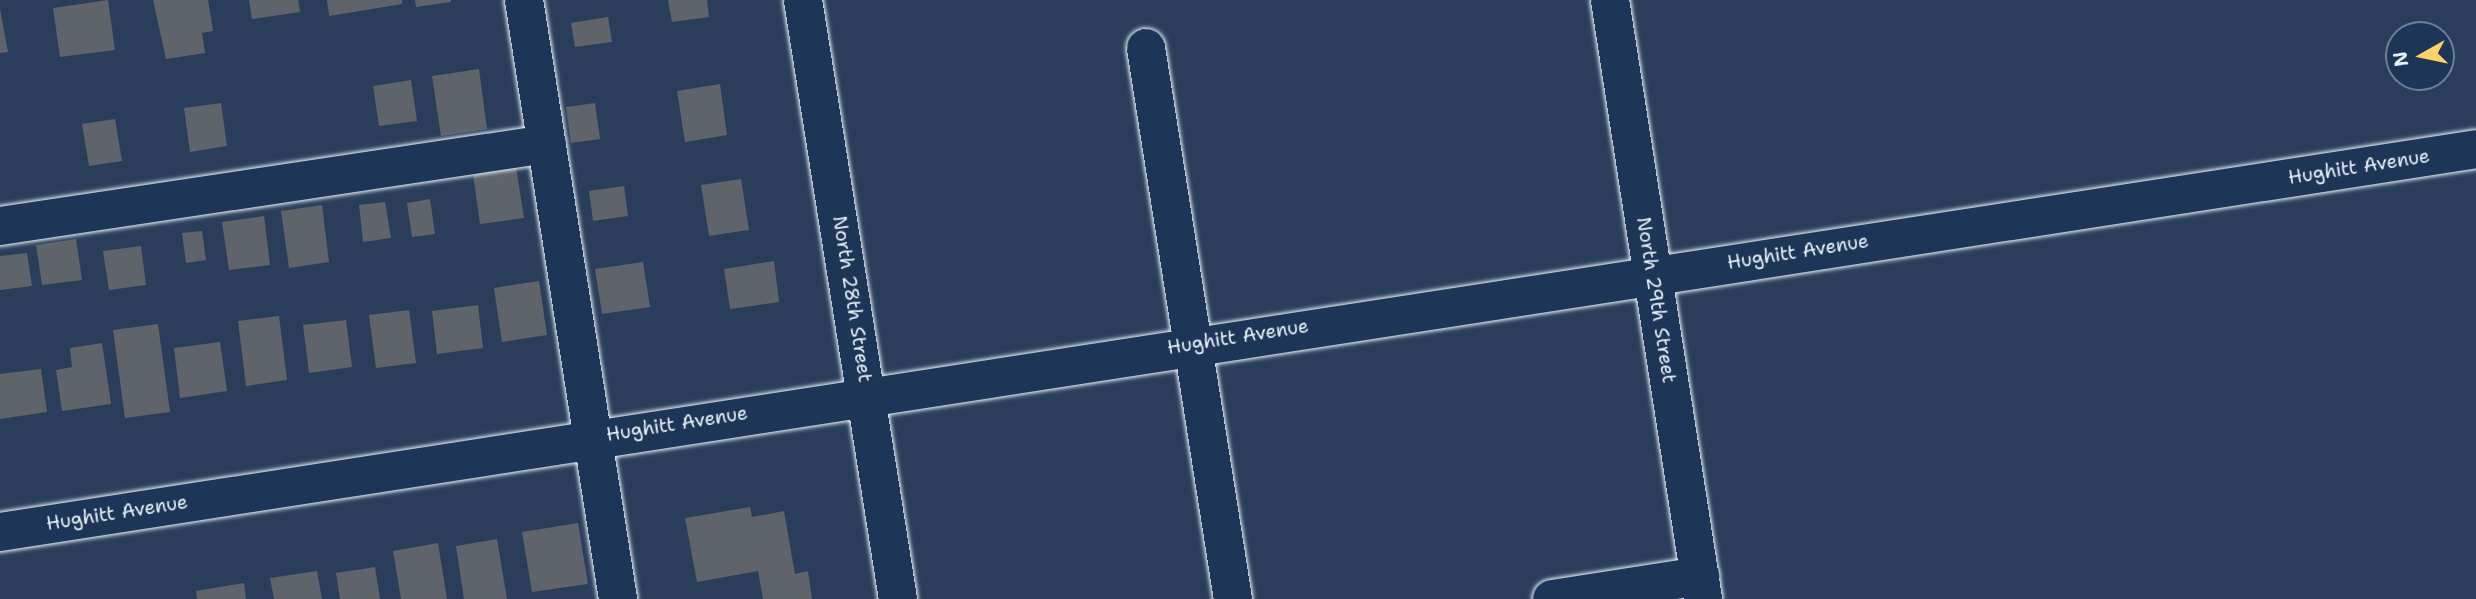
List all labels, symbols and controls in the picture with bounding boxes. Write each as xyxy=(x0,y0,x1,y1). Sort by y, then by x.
north arrow xyxy=(2385,21,2455,91)
text: N xyxy=(2387,50,2414,68)
street label: Hughitt Avenue xyxy=(2287,145,2431,189)
street label: North 28th Street xyxy=(828,214,876,384)
street label: North 29th Street xyxy=(1632,215,1680,385)
street label: Hughitt Avenue xyxy=(1726,230,1870,274)
street label: Hughitt Avenue xyxy=(1166,315,1310,359)
street label: Hughitt Avenue xyxy=(605,402,749,446)
street label: Hughitt Avenue xyxy=(45,491,189,535)

